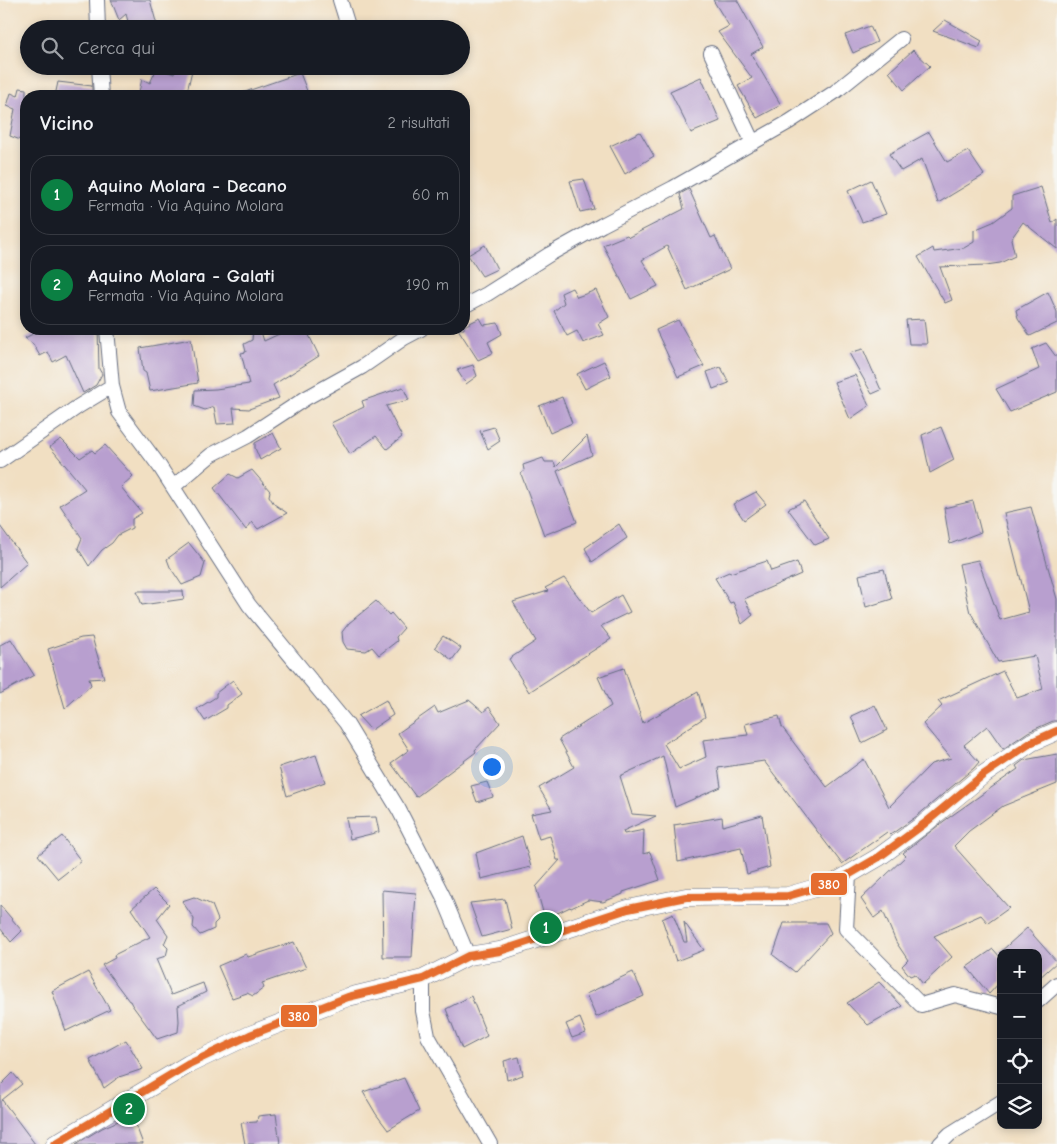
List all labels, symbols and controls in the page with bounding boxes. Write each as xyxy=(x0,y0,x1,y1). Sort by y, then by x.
search box xyxy=(20,20,470,75)
icon: search xyxy=(38,34,66,62)
text: Cerca qui xyxy=(78,37,155,59)
text: Vicino xyxy=(40,111,94,135)
text: 2 risultati xyxy=(387,114,450,132)
text: Aquino Molara - Decano xyxy=(88,175,287,197)
text: 1 xyxy=(54,186,60,204)
text: 60 m xyxy=(412,186,449,204)
text: Fermata · Via Aquino Molara xyxy=(88,197,284,215)
text: Aquino Molara - Galati xyxy=(88,265,275,287)
text: 2 xyxy=(53,276,61,294)
text: 190 m xyxy=(406,276,449,294)
text: Fermata · Via Aquino Molara xyxy=(88,287,284,305)
your location xyxy=(479,754,505,780)
line badge: 380 xyxy=(810,872,848,896)
text: 380 xyxy=(818,876,840,893)
pin: 1 xyxy=(530,909,562,947)
map controls xyxy=(997,949,1042,1129)
button: + xyxy=(997,949,1042,994)
button: − xyxy=(997,994,1042,1039)
line badge: 380 xyxy=(280,1004,318,1028)
text: 380 xyxy=(288,1008,310,1025)
button: locate xyxy=(997,1039,1042,1084)
button: layers xyxy=(997,1084,1042,1129)
pin: 2 xyxy=(113,1090,145,1128)

